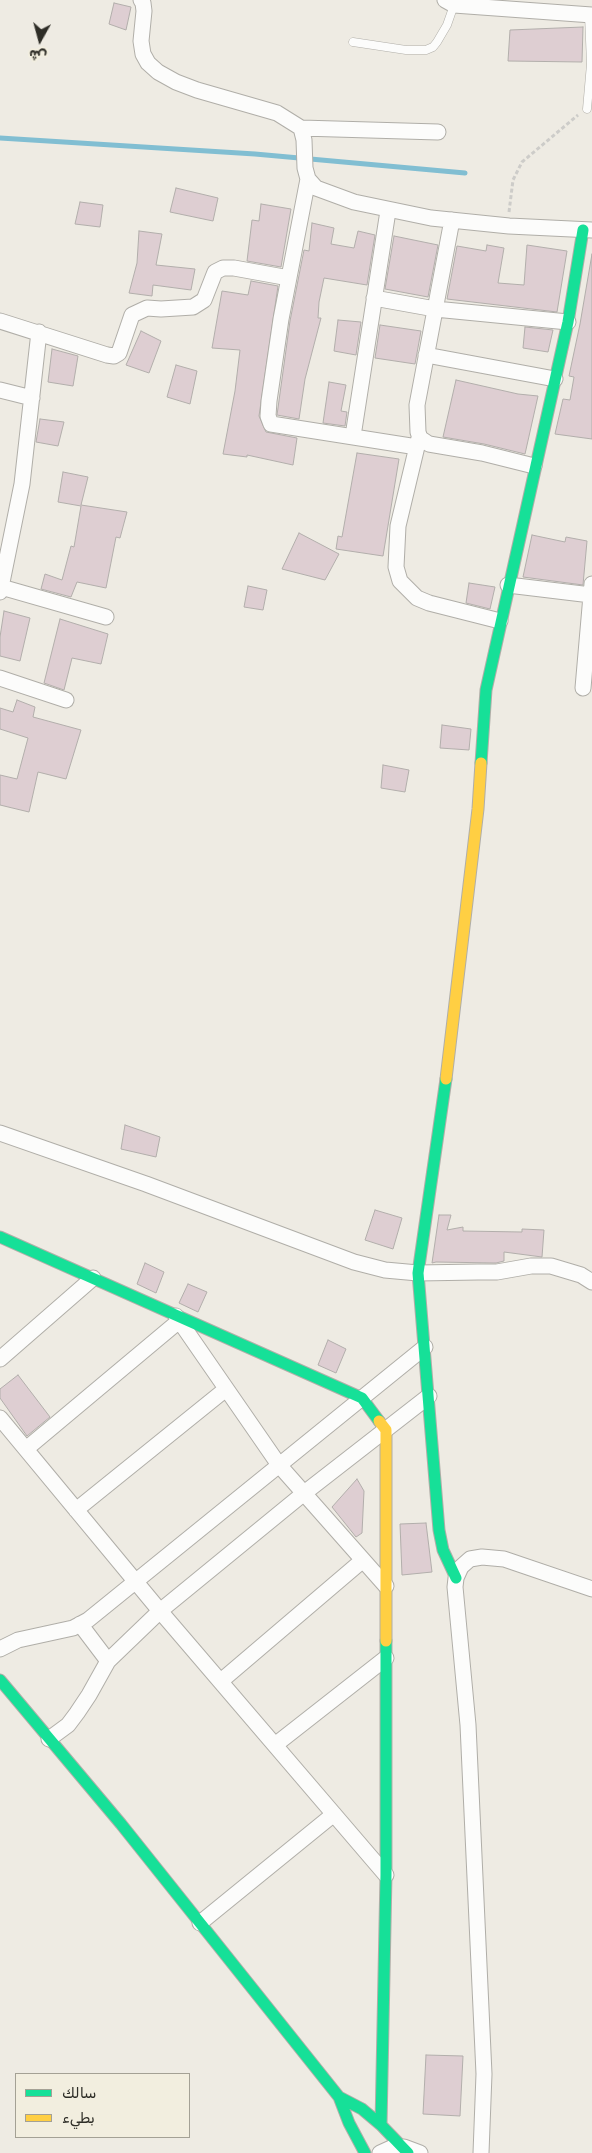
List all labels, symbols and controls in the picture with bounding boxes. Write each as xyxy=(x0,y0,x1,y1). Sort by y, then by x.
north arrow xyxy=(15,15,65,65)
text: ش xyxy=(28,46,48,65)
legend xyxy=(15,2073,190,2138)
text: سالك xyxy=(62,2084,97,2102)
text: بطيء xyxy=(62,2109,95,2127)

